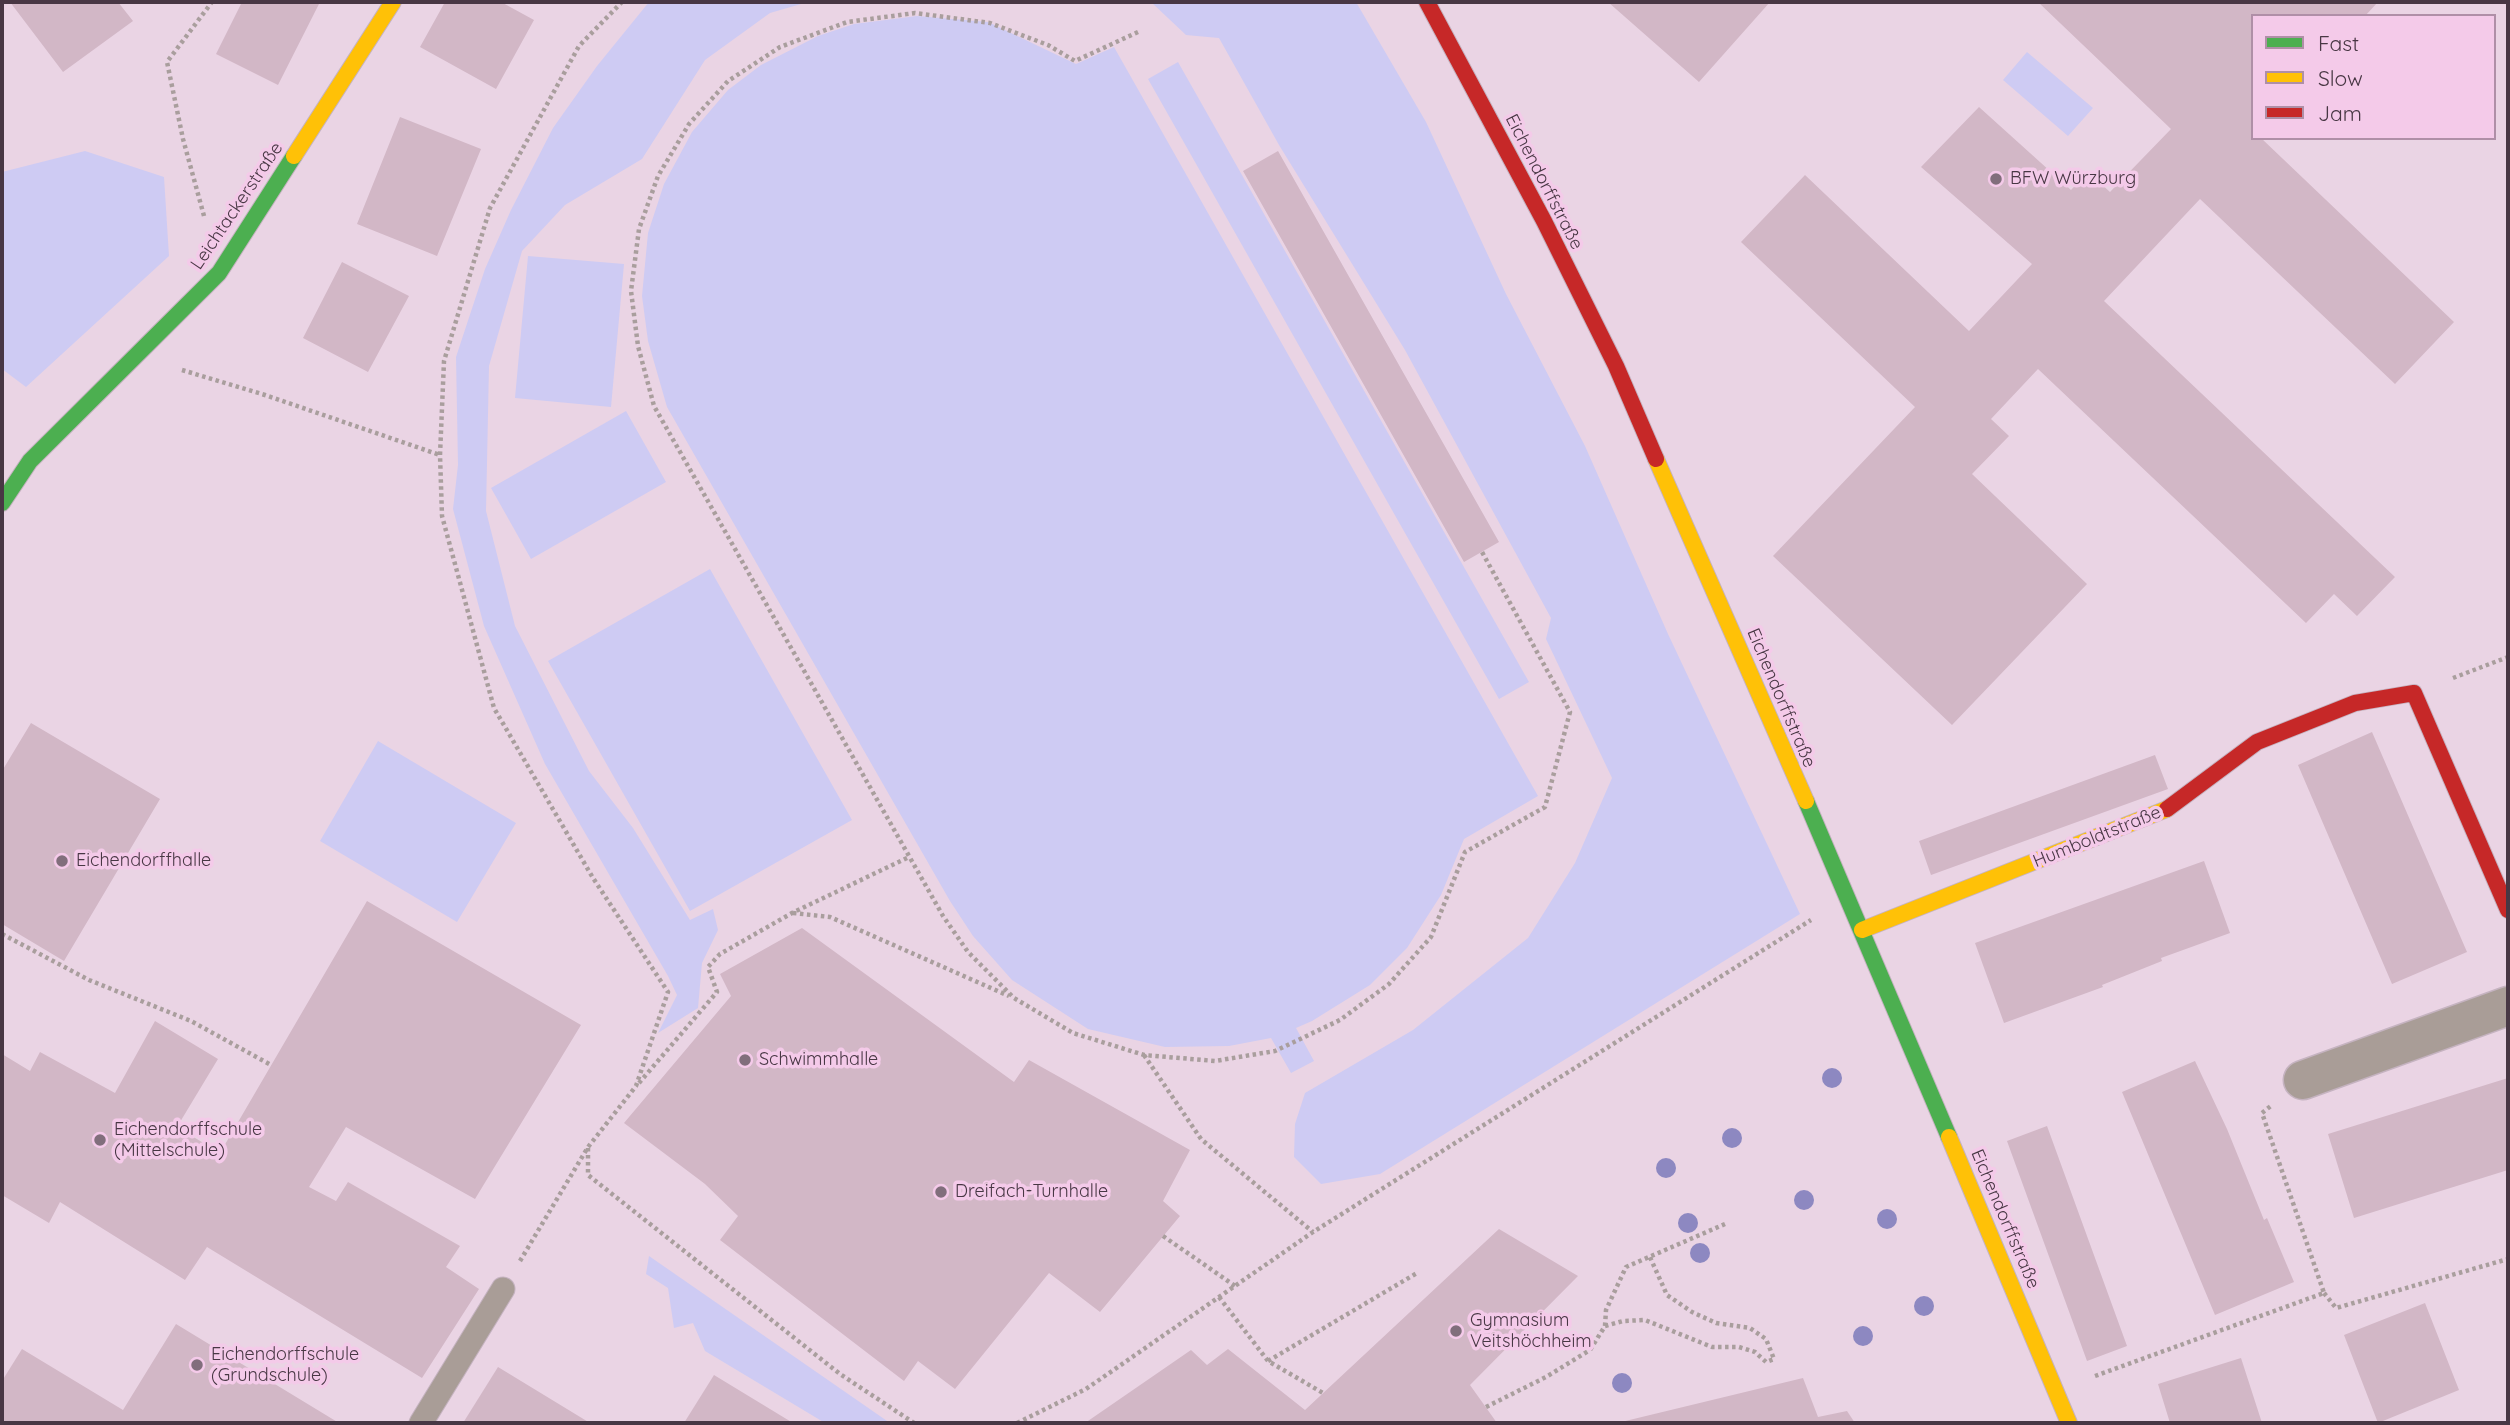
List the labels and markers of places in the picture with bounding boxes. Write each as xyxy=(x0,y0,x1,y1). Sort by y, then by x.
place label: BFW Würzburg xyxy=(2010,168,2136,190)
marker: BFW Würzburg xyxy=(1988,171,2004,187)
place label: Eichendorffhalle xyxy=(76,850,211,872)
marker: Eichendorffhalle xyxy=(54,853,70,869)
place label: Schwimmhalle xyxy=(759,1049,878,1071)
marker: Schwimmhalle xyxy=(737,1052,753,1068)
place label: Eichendorffschule (Mittelschule) xyxy=(114,1119,262,1162)
marker: Eichendorffschule (Mittelschule) xyxy=(92,1132,108,1148)
place label: Dreifach-Turnhalle xyxy=(955,1181,1108,1203)
marker: Dreifach-Turnhalle xyxy=(933,1184,949,1200)
place label: Gymnasium Veitshöchheim xyxy=(1470,1310,1592,1352)
marker: Gymnasium Veitshöchheim xyxy=(1448,1323,1464,1339)
place label: Eichendorffschule (Grundschule) xyxy=(211,1344,359,1386)
marker: Eichendorffschule (Grundschule) xyxy=(189,1357,205,1373)

